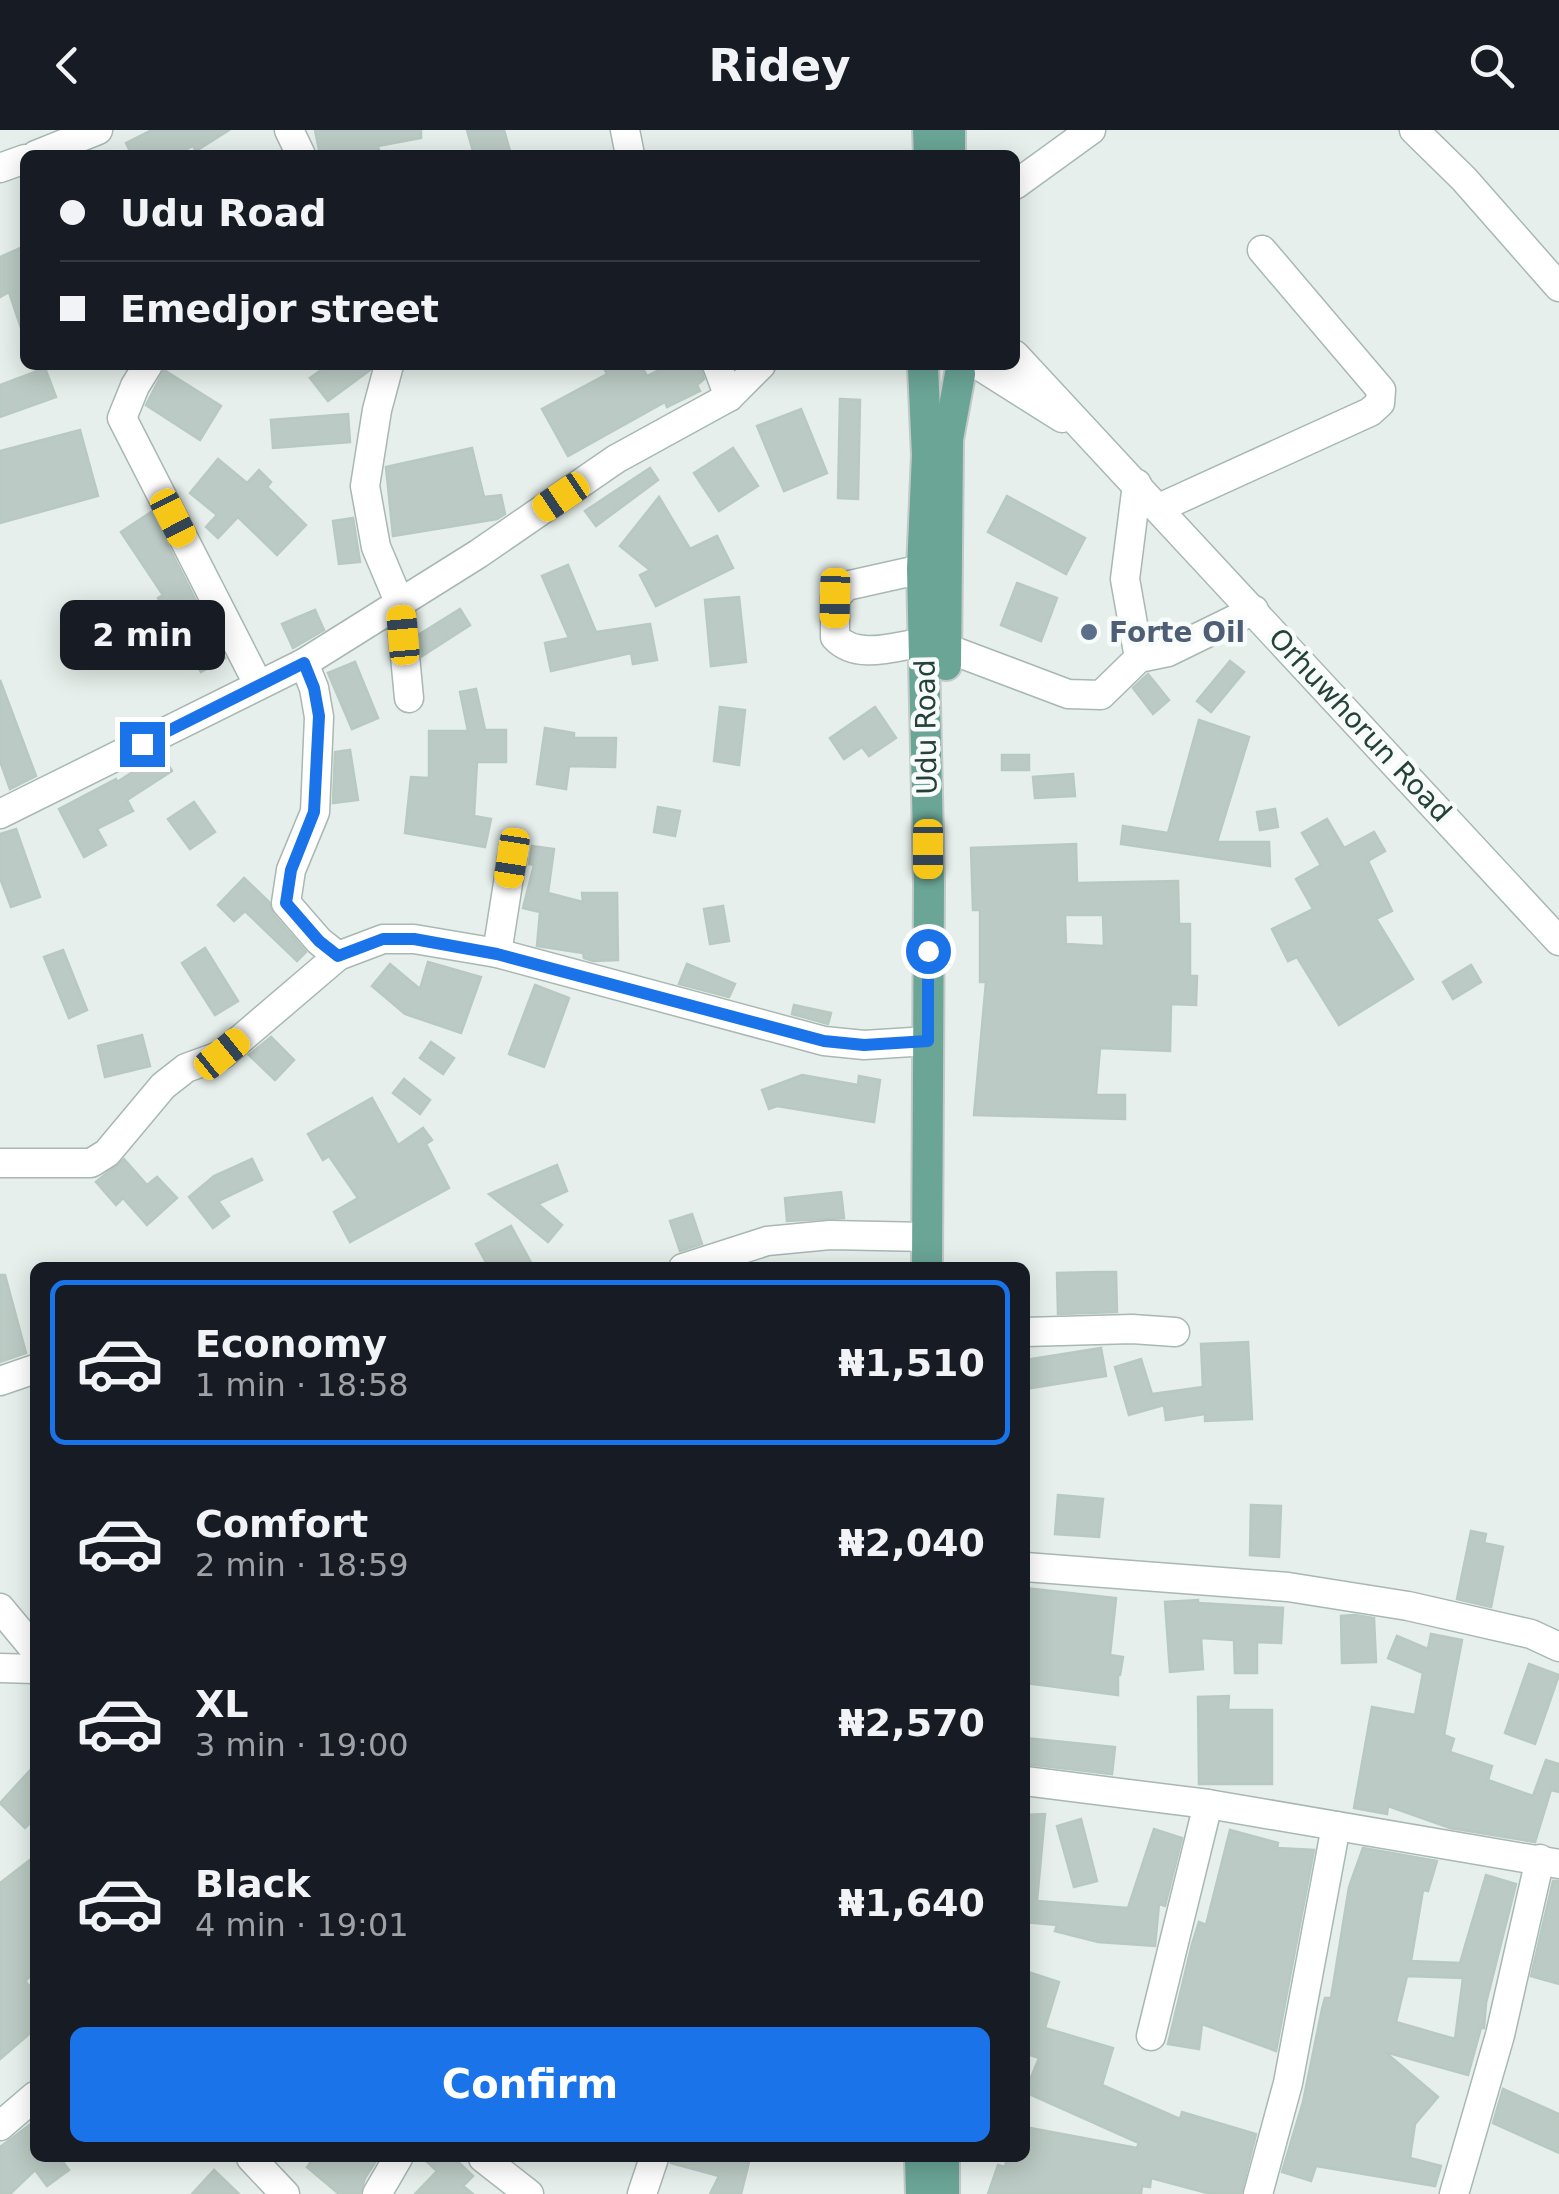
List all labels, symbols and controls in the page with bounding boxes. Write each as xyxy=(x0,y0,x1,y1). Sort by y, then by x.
icon: back xyxy=(40,38,95,93)
icon: search xyxy=(1464,38,1519,93)
text: Ridey xyxy=(708,39,851,92)
text: Udu Road xyxy=(120,191,327,235)
text: Emedjor street xyxy=(120,287,439,331)
car xyxy=(528,468,594,526)
car xyxy=(146,484,200,552)
car xyxy=(819,568,851,628)
callout: 2 min xyxy=(59,599,224,669)
car xyxy=(385,604,421,666)
text: 2 min xyxy=(92,616,193,654)
place label: Forte Oil xyxy=(1109,616,1245,649)
marker: Forte Oil xyxy=(1078,621,1100,643)
street label: Orhuwhorun Road xyxy=(1262,621,1458,829)
street label: Udu Road xyxy=(908,659,944,795)
route end xyxy=(120,722,165,767)
car xyxy=(913,819,943,879)
car xyxy=(492,826,532,890)
route start xyxy=(906,929,951,974)
car xyxy=(189,1023,255,1085)
icon: car xyxy=(75,1318,165,1408)
text: Economy xyxy=(195,1322,387,1366)
text: ₦1,510 xyxy=(838,1341,985,1385)
text: 1 min · 18:58 xyxy=(195,1366,409,1404)
icon: car xyxy=(75,1498,165,1588)
text: Comfort xyxy=(195,1502,368,1546)
text: ₦2,040 xyxy=(838,1521,985,1565)
text: 2 min · 18:59 xyxy=(195,1546,409,1584)
icon: car xyxy=(75,1678,165,1768)
text: XL xyxy=(195,1682,249,1726)
text: ₦2,570 xyxy=(838,1701,985,1745)
text: 3 min · 19:00 xyxy=(195,1726,409,1764)
icon: car xyxy=(75,1858,165,1948)
text: Black xyxy=(195,1862,310,1906)
text: ₦1,640 xyxy=(838,1881,985,1925)
text: 4 min · 19:01 xyxy=(195,1906,409,1944)
button: Confirm xyxy=(70,2027,990,2142)

